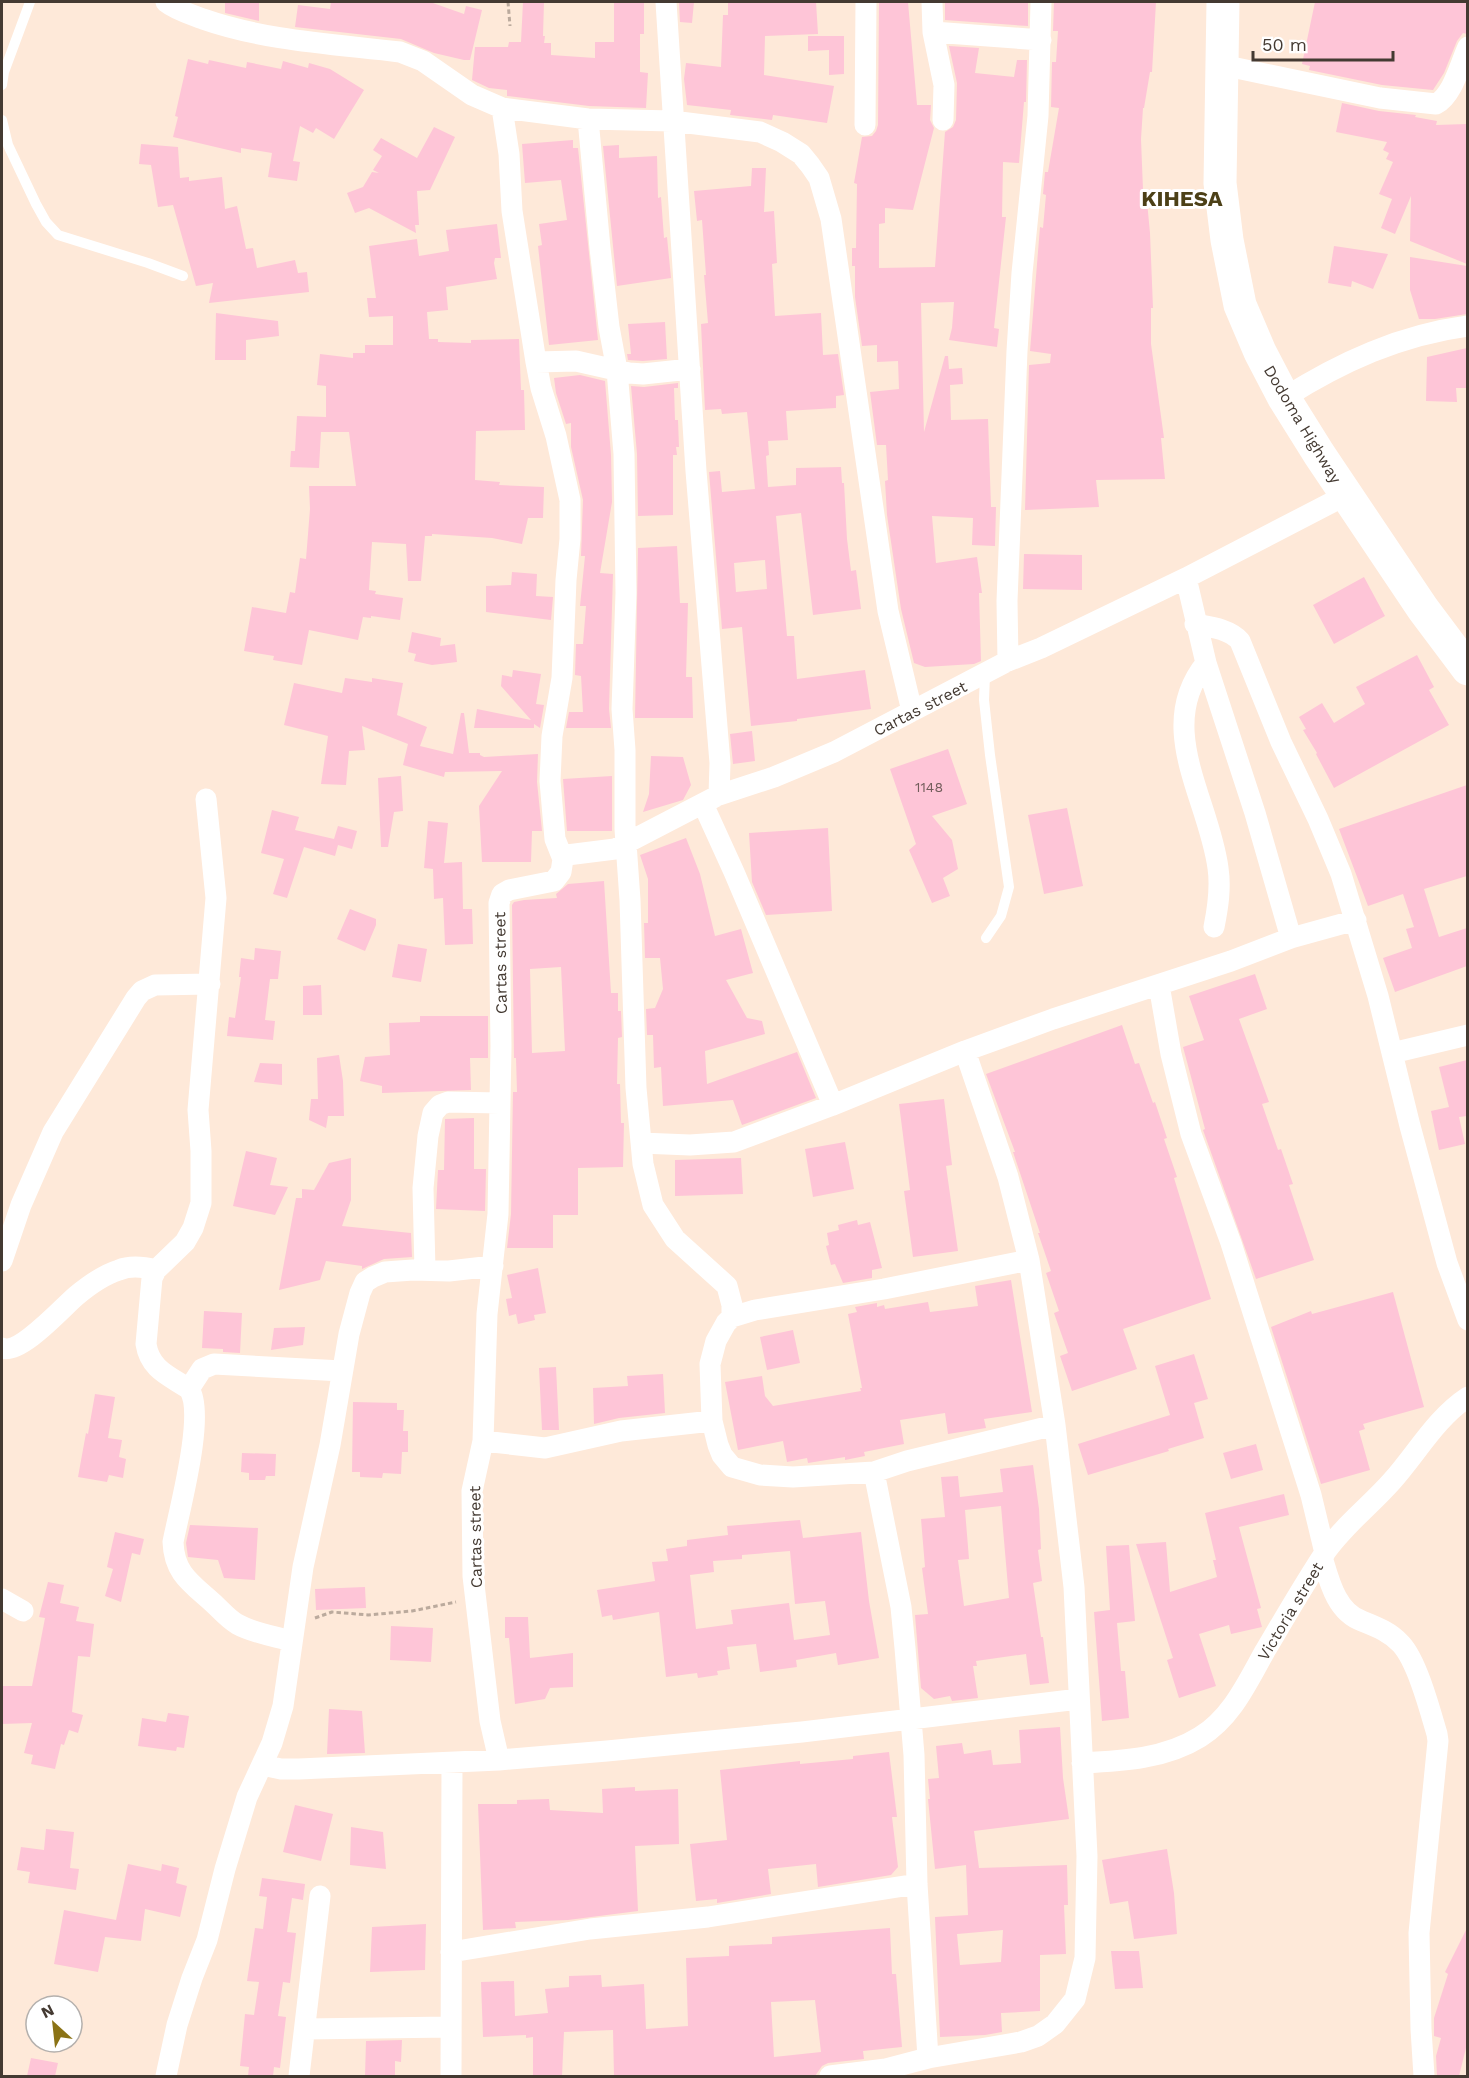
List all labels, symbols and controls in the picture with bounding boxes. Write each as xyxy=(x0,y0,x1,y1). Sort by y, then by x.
scale bar xyxy=(1253,24,1392,62)
text: 50 m xyxy=(1262,34,1307,55)
district label: KIHESA xyxy=(1141,186,1223,211)
street label: Dodoma Highway xyxy=(1260,362,1346,487)
street label: Cartas street xyxy=(870,677,970,740)
house number: 1148 xyxy=(915,779,943,795)
street label: Cartas street xyxy=(490,912,511,1014)
street label: Cartas street xyxy=(465,1486,486,1588)
street label: Victoria street xyxy=(1254,1558,1327,1664)
north arrow xyxy=(24,1994,84,2054)
text: N xyxy=(38,2000,57,2022)

